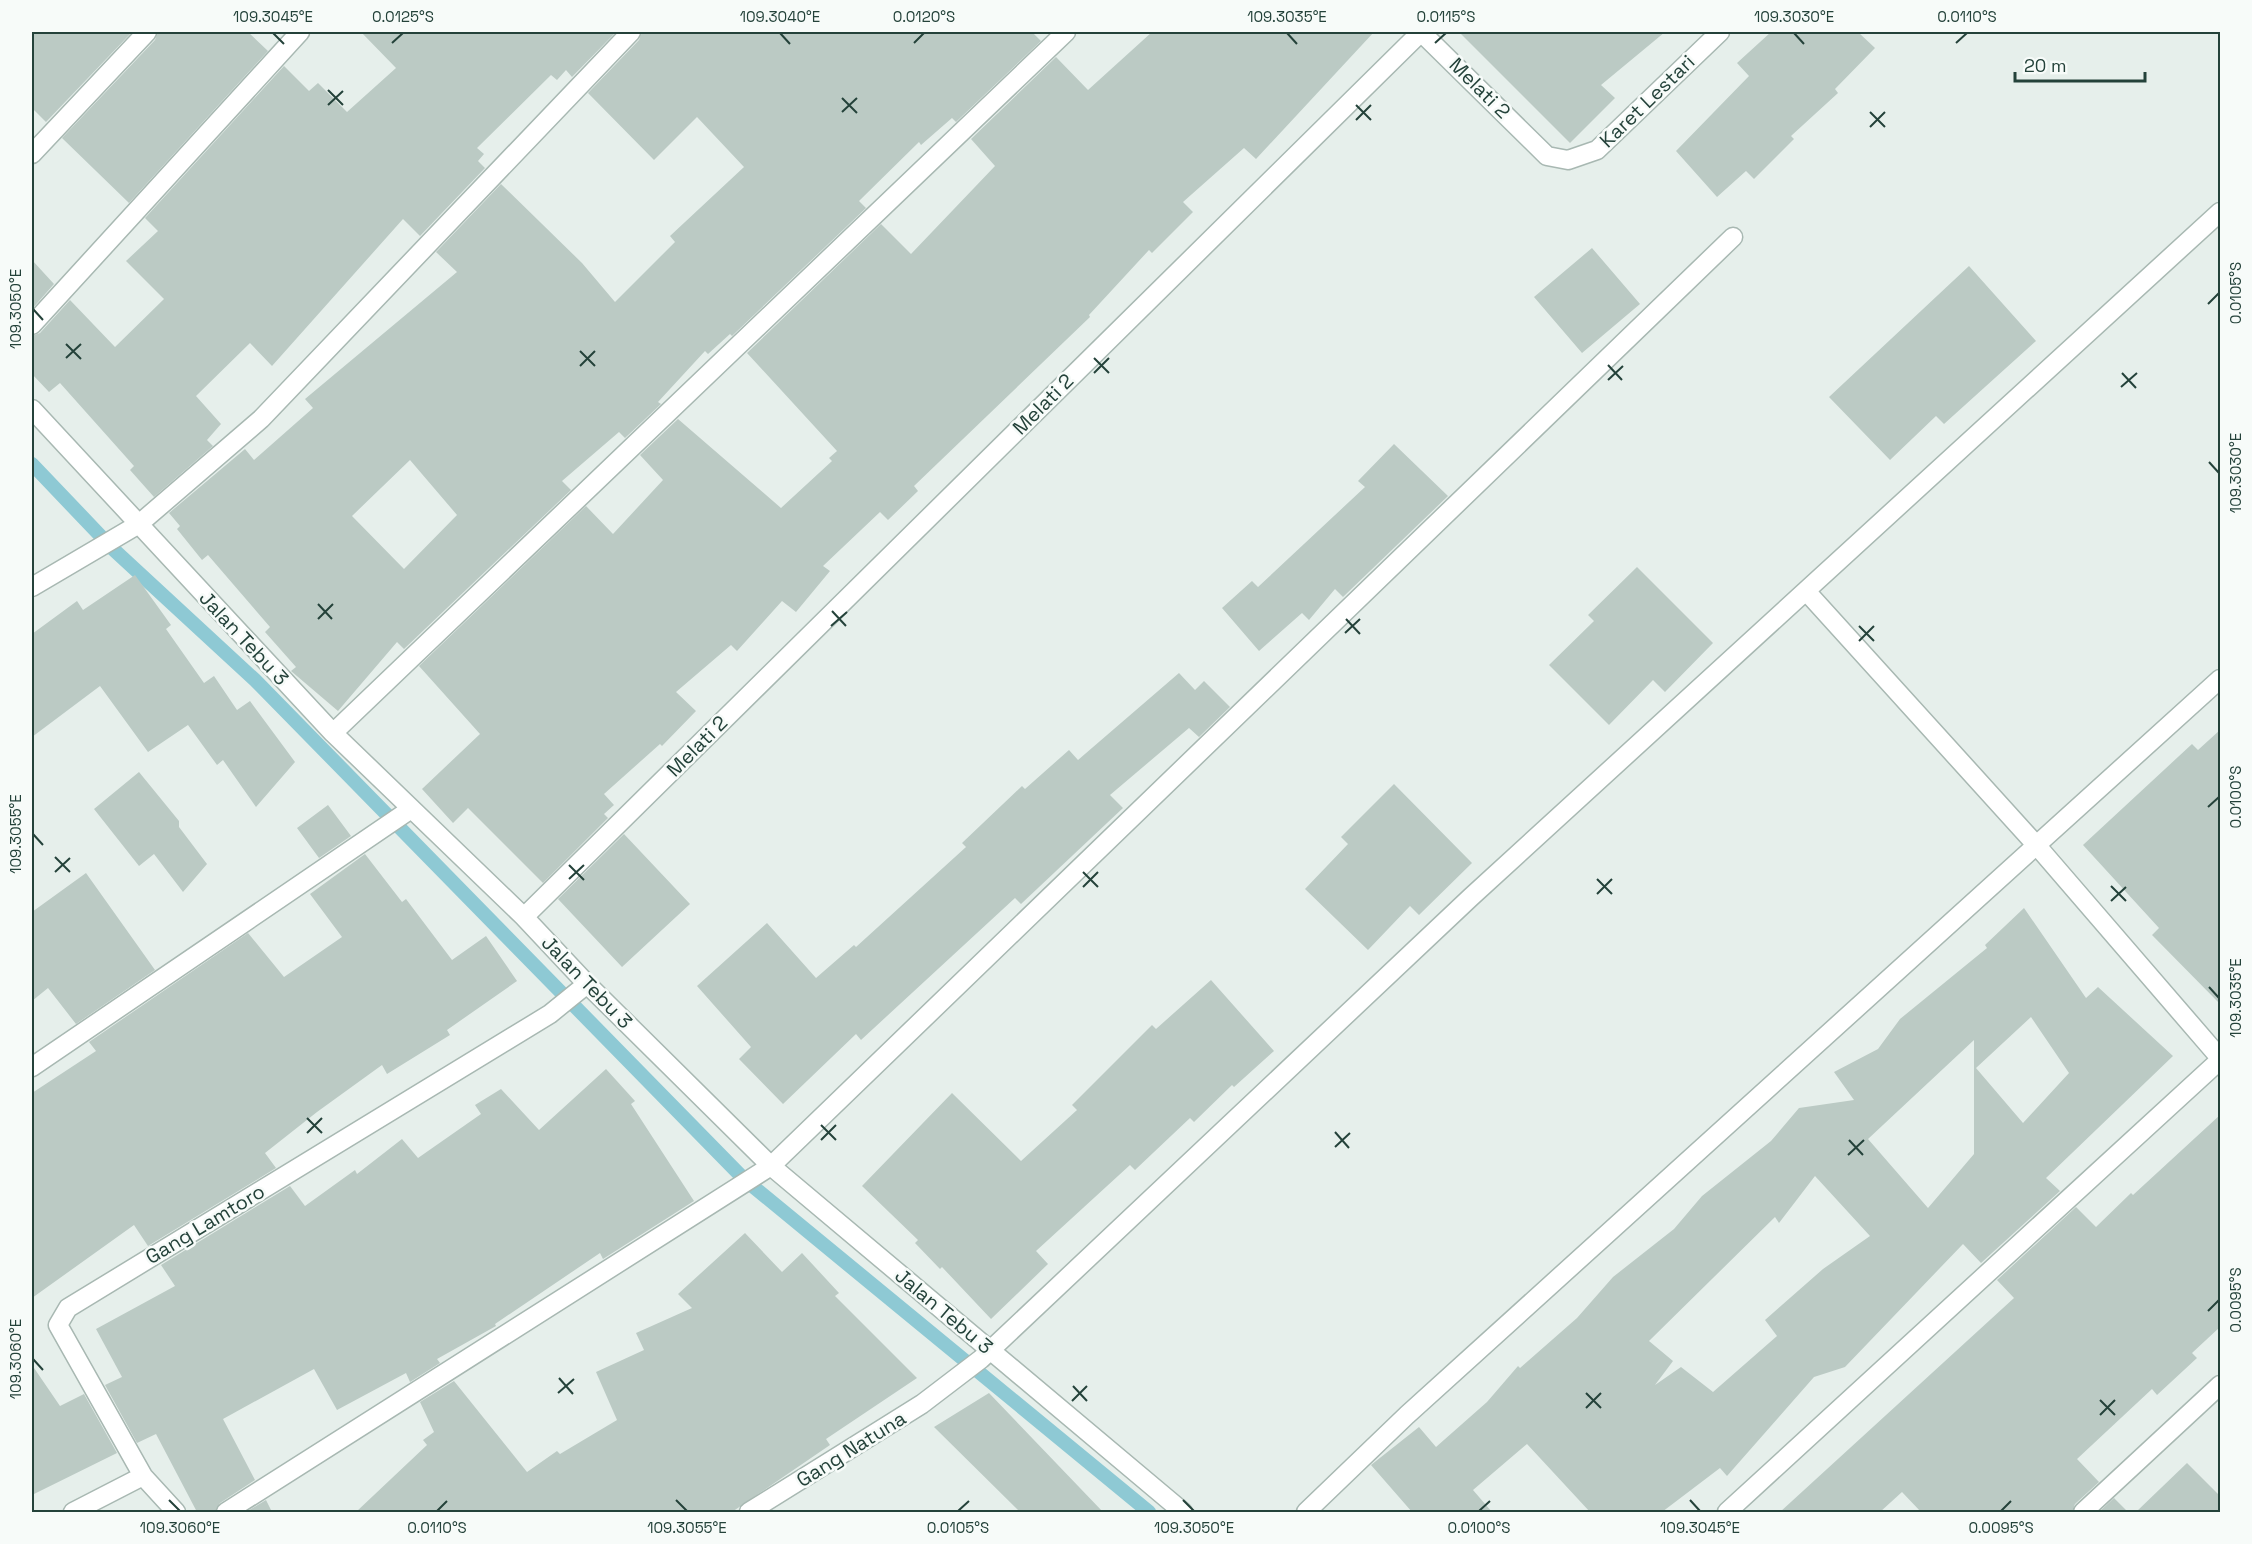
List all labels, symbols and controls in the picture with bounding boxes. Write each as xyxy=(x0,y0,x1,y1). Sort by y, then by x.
text: 109.3045°E xyxy=(233,7,313,26)
text: 0.0125°S xyxy=(372,7,434,26)
text: 109.3040°E xyxy=(740,7,820,26)
text: 0.0120°S xyxy=(893,7,955,26)
text: 109.3035°E xyxy=(1247,7,1327,26)
text: 0.0115°S xyxy=(1417,7,1476,26)
text: 109.3030°E xyxy=(1754,7,1834,26)
text: 0.0110°S xyxy=(1937,7,1997,26)
scale bar xyxy=(2015,45,2146,83)
street label: Karet Lestari xyxy=(1594,49,1700,153)
street label: Melati 2 xyxy=(1444,52,1516,124)
text: 20 m xyxy=(2024,54,2067,77)
text: 0.0105°S xyxy=(2226,262,2245,324)
text: 109.3050°E xyxy=(6,269,25,349)
street label: Melati 2 xyxy=(1007,368,1079,440)
text: 109.3030°E xyxy=(2226,433,2245,513)
street label: Jalan Tebu 3 xyxy=(194,585,294,691)
street label: Melati 2 xyxy=(661,710,733,782)
text: 0.0100°S xyxy=(2226,766,2245,828)
text: 109.3055°E xyxy=(6,794,25,874)
street label: Jalan Tebu 3 xyxy=(536,930,638,1034)
text: 109.3035°E xyxy=(2226,958,2245,1038)
street label: Gang Lamtoro xyxy=(140,1178,270,1270)
street label: Jalan Tebu 3 xyxy=(890,1262,998,1360)
text: 0.0095°S xyxy=(2226,1267,2245,1333)
text: 109.3060°E xyxy=(6,1319,25,1399)
street label: Gang Natuna xyxy=(791,1405,911,1493)
text: 109.3060°E xyxy=(140,1518,220,1537)
text: 0.0110°S xyxy=(407,1518,467,1537)
text: 109.3055°E xyxy=(647,1518,727,1537)
text: 0.0105°S xyxy=(927,1518,989,1537)
text: 109.3050°E xyxy=(1154,1518,1234,1537)
text: 0.0100°S xyxy=(1448,1518,1510,1537)
text: 109.3045°E xyxy=(1660,1518,1740,1537)
text: 0.0095°S xyxy=(1968,1518,2034,1537)

